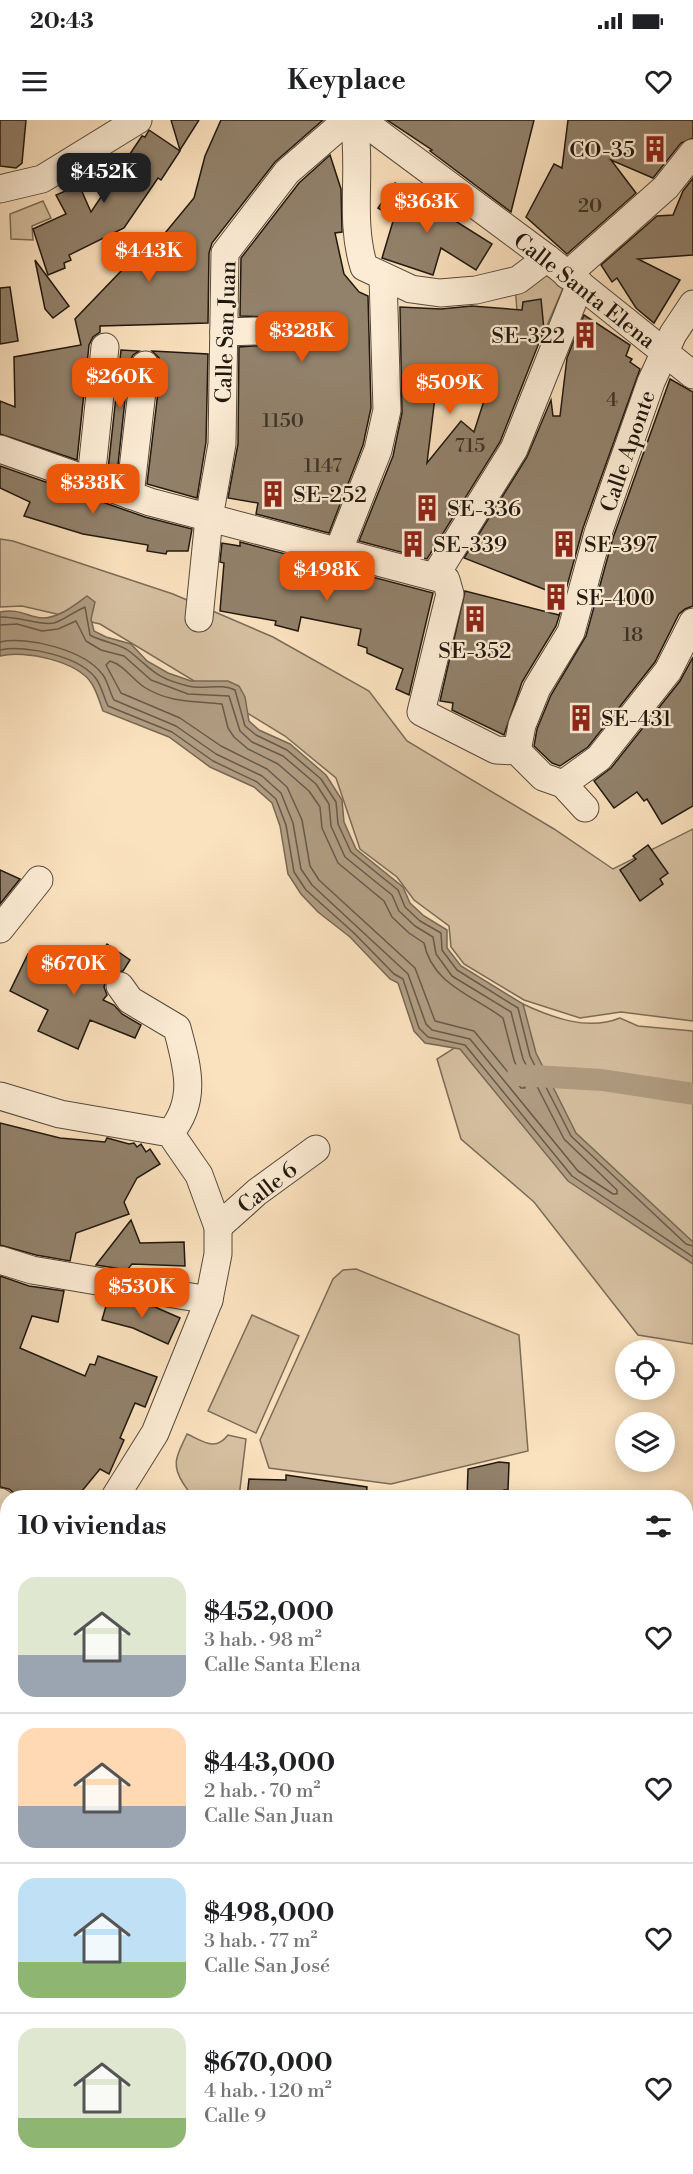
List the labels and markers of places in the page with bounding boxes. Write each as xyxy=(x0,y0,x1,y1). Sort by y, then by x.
building icon: CO-35 xyxy=(640,134,670,164)
place label: CO-35 xyxy=(569,137,635,164)
pin: $452K xyxy=(62,153,146,204)
pin: $363K xyxy=(385,183,469,234)
pin: $443K xyxy=(107,232,191,283)
pin: $328K xyxy=(260,312,344,363)
building icon: SE-322 xyxy=(570,320,600,350)
place label: SE-322 xyxy=(491,323,565,350)
pin: $260K xyxy=(78,358,162,409)
pin: $509K xyxy=(408,364,492,415)
pin: $338K xyxy=(51,464,135,515)
building icon: SE-252 xyxy=(258,479,288,509)
place label: SE-252 xyxy=(293,482,367,509)
building icon: SE-336 xyxy=(412,493,442,523)
place label: SE-336 xyxy=(447,496,521,523)
building icon: SE-339 xyxy=(398,529,428,559)
building icon: SE-397 xyxy=(549,529,579,559)
place label: SE-339 xyxy=(433,532,507,559)
place label: SE-397 xyxy=(584,532,657,559)
pin: $498K xyxy=(285,551,369,602)
building icon: SE-400 xyxy=(541,582,571,612)
place label: SE-400 xyxy=(576,585,655,612)
building icon: SE-352 xyxy=(460,604,490,634)
place label: SE-352 xyxy=(438,638,512,665)
building icon: SE-431 xyxy=(566,703,596,733)
place label: SE-431 xyxy=(601,706,672,733)
pin: $670K xyxy=(32,945,116,996)
pin: $530K xyxy=(100,1268,184,1319)

